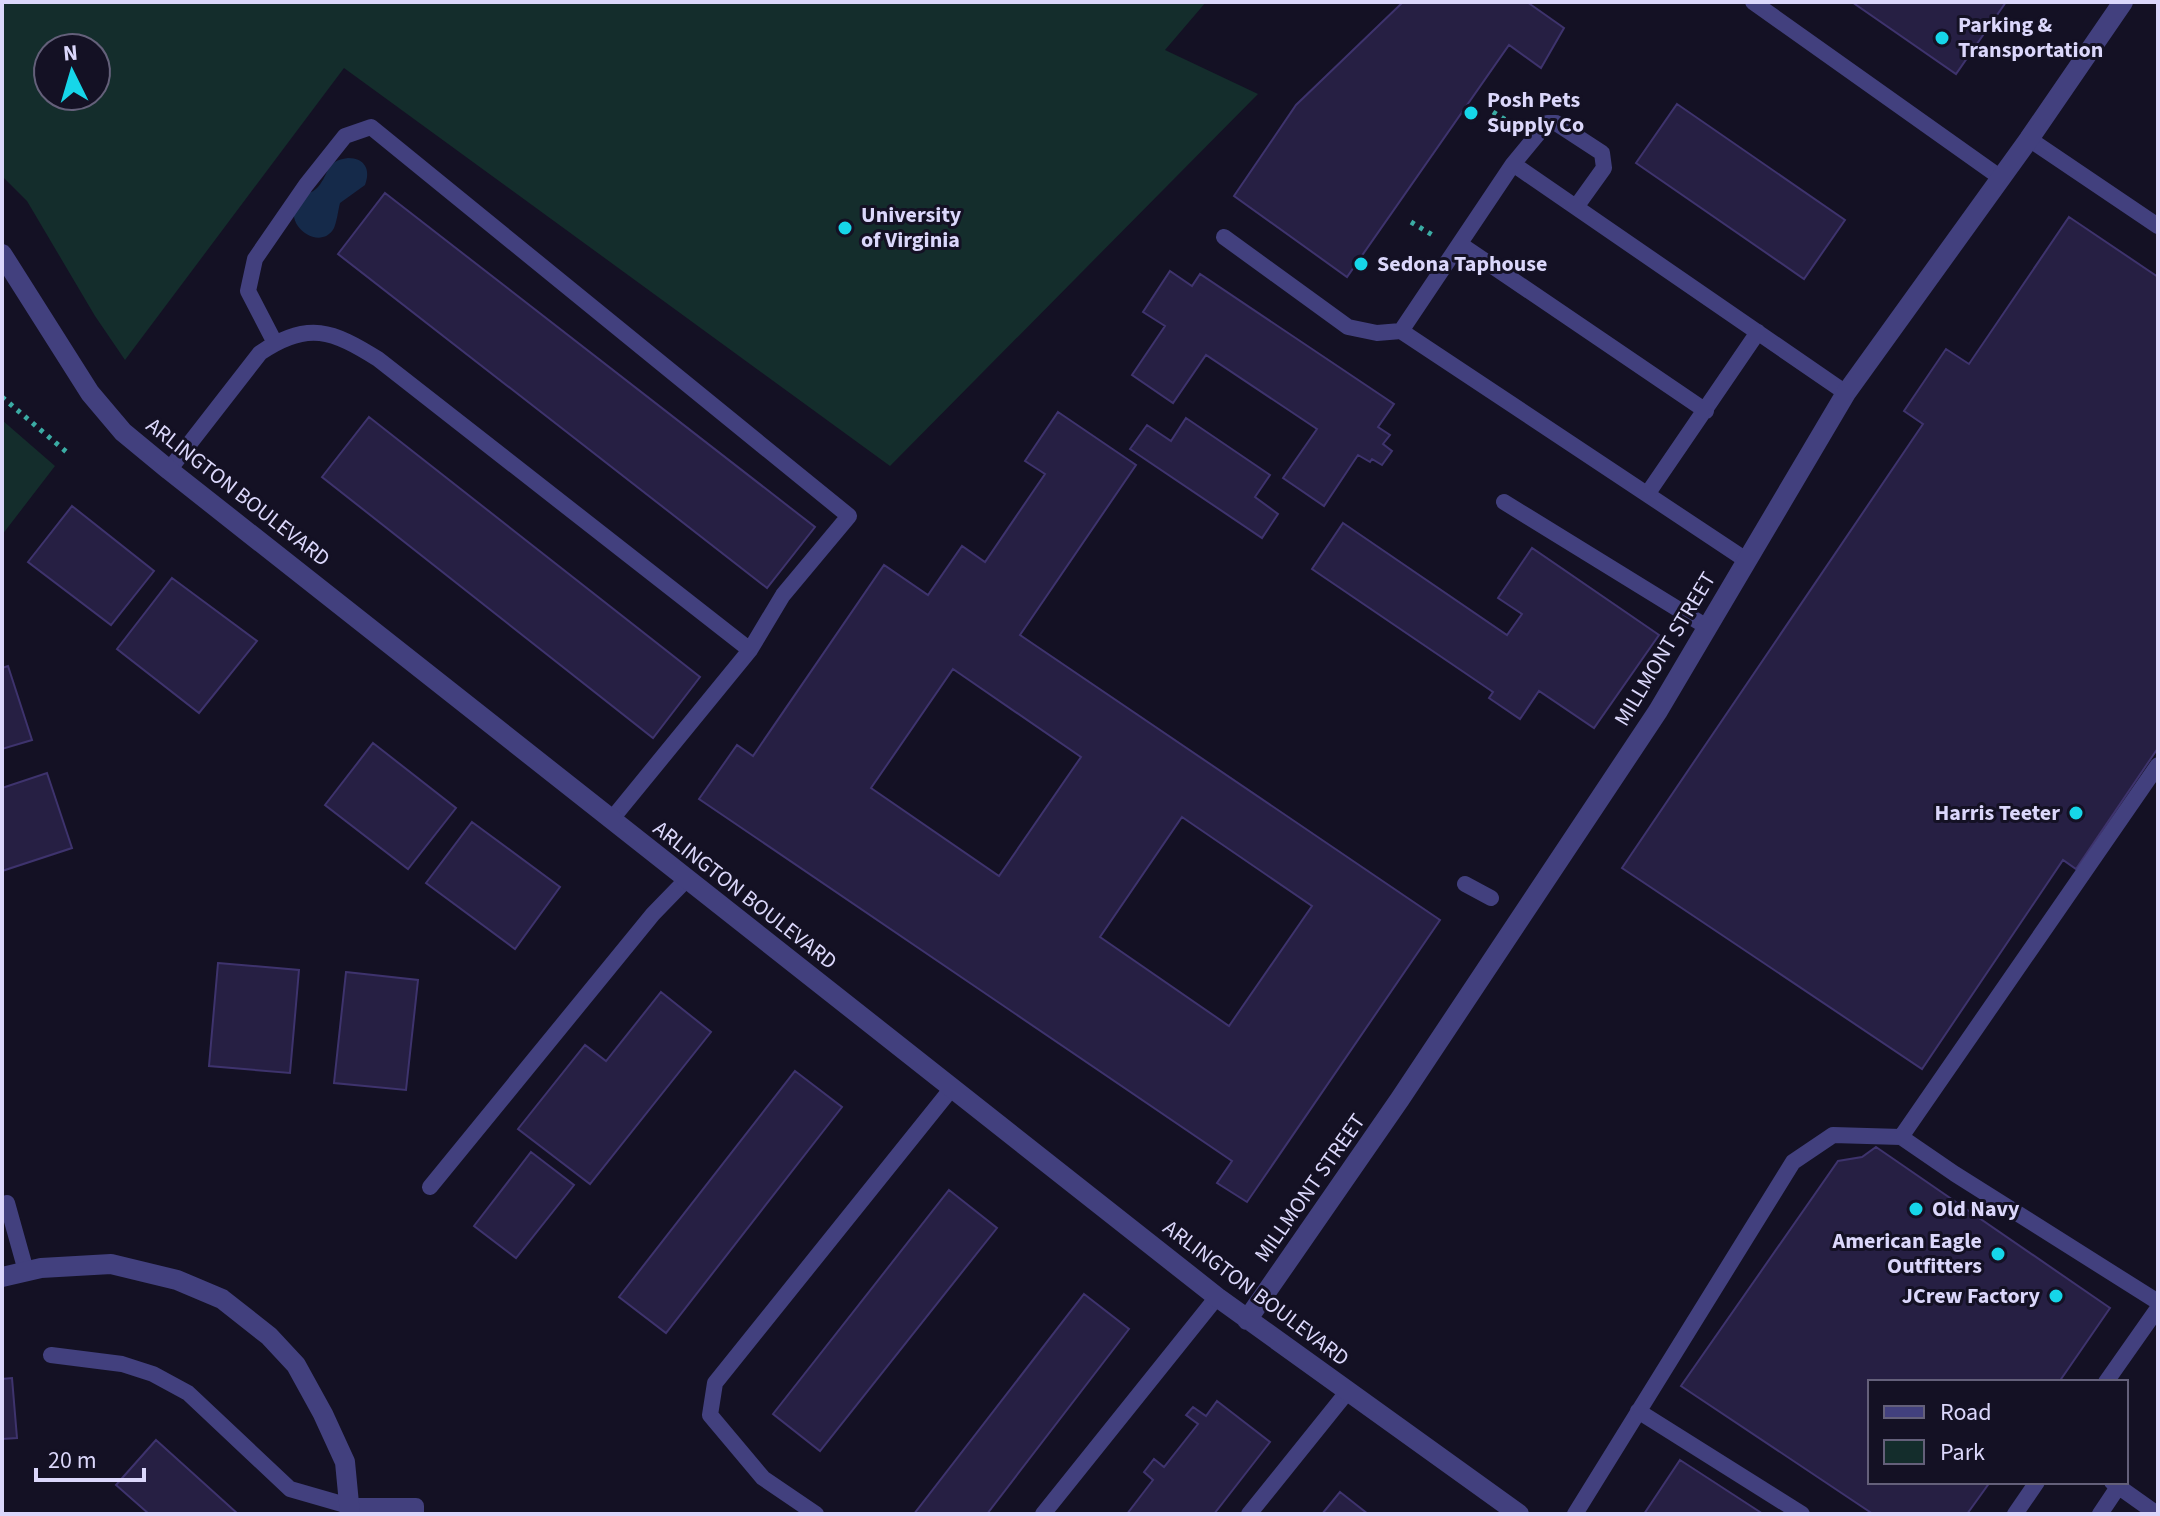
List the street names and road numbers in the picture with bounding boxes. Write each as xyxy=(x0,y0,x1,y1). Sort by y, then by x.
street label: ARLINGTON BOULEVARD xyxy=(139,410,337,574)
street label: MILLMONT STREET xyxy=(1606,566,1724,732)
street label: ARLINGTON BOULEVARD xyxy=(646,813,844,977)
street label: MILLMONT STREET xyxy=(1247,1107,1373,1269)
street label: ARLINGTON BOULEVARD xyxy=(1156,1212,1356,1374)

